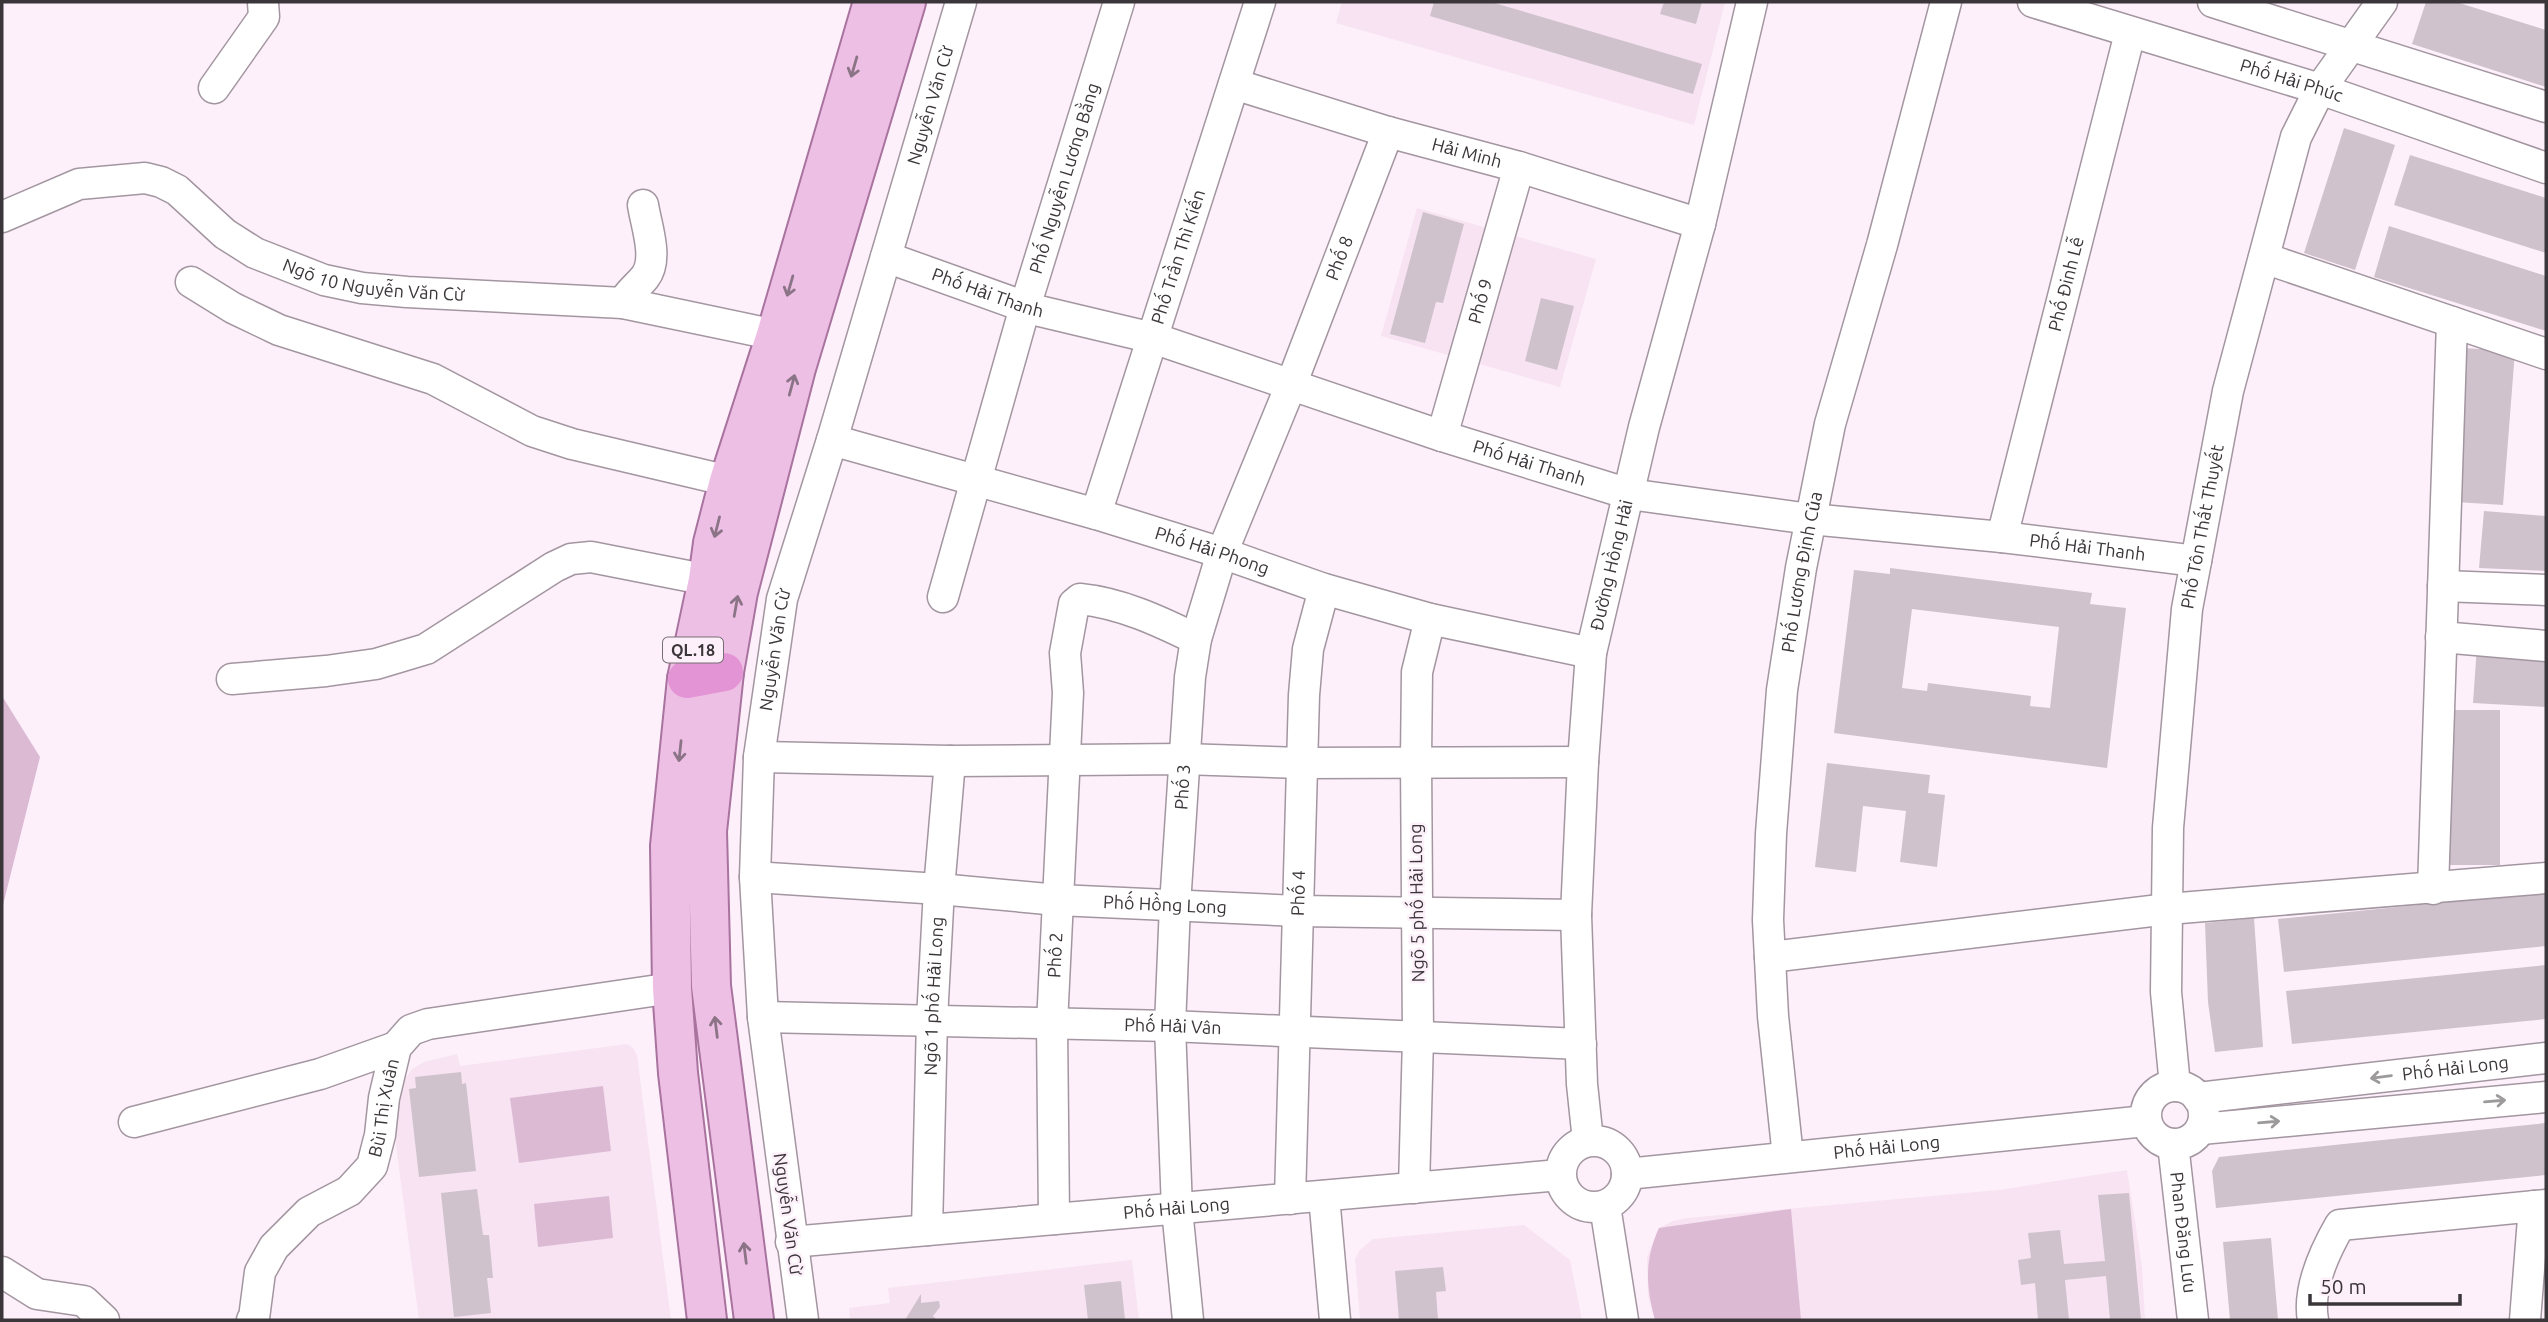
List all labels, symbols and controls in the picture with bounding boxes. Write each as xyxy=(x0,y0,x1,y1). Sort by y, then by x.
street label: Nguyễn Văn Cừ xyxy=(903,43,957,167)
street label: Phố Hải Phúc xyxy=(2238,54,2346,105)
one-way arrow xyxy=(846,56,859,78)
street label: Phố Nguyễn Lương Bằng xyxy=(1025,80,1103,276)
street label: Hải Minh xyxy=(1430,133,1504,171)
street label: Phố Trần Thì Kiến xyxy=(1146,187,1208,326)
street label: Phố 8 xyxy=(1321,233,1356,283)
street label: Phố Đinh Lễ xyxy=(2044,234,2087,333)
street label: Ngõ 10 Nguyễn Văn Cừ xyxy=(280,254,465,304)
street label: Phố Hải Thanh xyxy=(930,263,1046,321)
one-way arrow xyxy=(783,275,796,297)
street label: Phố 9 xyxy=(1464,276,1495,326)
one-way arrow xyxy=(786,374,799,397)
street label: Phố Hải Thanh xyxy=(1471,435,1588,489)
street label: Phố Tôn Thất Thuyết xyxy=(2176,443,2227,610)
street label: Phố Lương Định Của xyxy=(1777,490,1825,654)
street label: Đường Hồng Hải xyxy=(1586,498,1636,632)
one-way arrow xyxy=(710,515,723,538)
street label: Phố Hải Phong xyxy=(1153,522,1272,578)
street label: Phố Hải Thanh xyxy=(2028,529,2147,564)
street label: Nguyễn Văn Cừ xyxy=(755,586,794,712)
one-way arrow xyxy=(730,595,743,618)
road number: QL.18 xyxy=(663,638,723,663)
one-way arrow xyxy=(673,739,686,762)
street label: Phố 3 xyxy=(1169,763,1193,811)
street label: Ngõ 5 phố Hải Long xyxy=(1402,823,1427,983)
street label: Phố 4 xyxy=(1285,870,1308,916)
street label: Phố Hồng Long xyxy=(1103,890,1227,917)
street label: Ngõ 1 phố Hải Long xyxy=(919,916,946,1076)
street label: Phố 2 xyxy=(1042,932,1065,978)
street label: Phố Hải Vân xyxy=(1124,1012,1222,1037)
one-way arrow xyxy=(710,1016,723,1039)
street label: Phố Hải Long xyxy=(2401,1051,2510,1083)
street label: Bùi Thị Xuân xyxy=(364,1056,402,1159)
one-way arrow xyxy=(2370,1071,2393,1084)
one-way arrow xyxy=(2483,1095,2506,1108)
one-way arrow xyxy=(2257,1115,2279,1128)
street label: Phố Hải Long xyxy=(1832,1131,1941,1162)
street label: Nguyễn Văn Cừ xyxy=(771,1151,810,1276)
street label: Phan Đăng Lưu xyxy=(2167,1171,2201,1294)
street label: Phố Hải Long xyxy=(1122,1193,1231,1222)
one-way arrow xyxy=(739,1242,752,1264)
scale bar xyxy=(2310,1262,2460,1306)
text: 50 m xyxy=(2320,1274,2367,1298)

